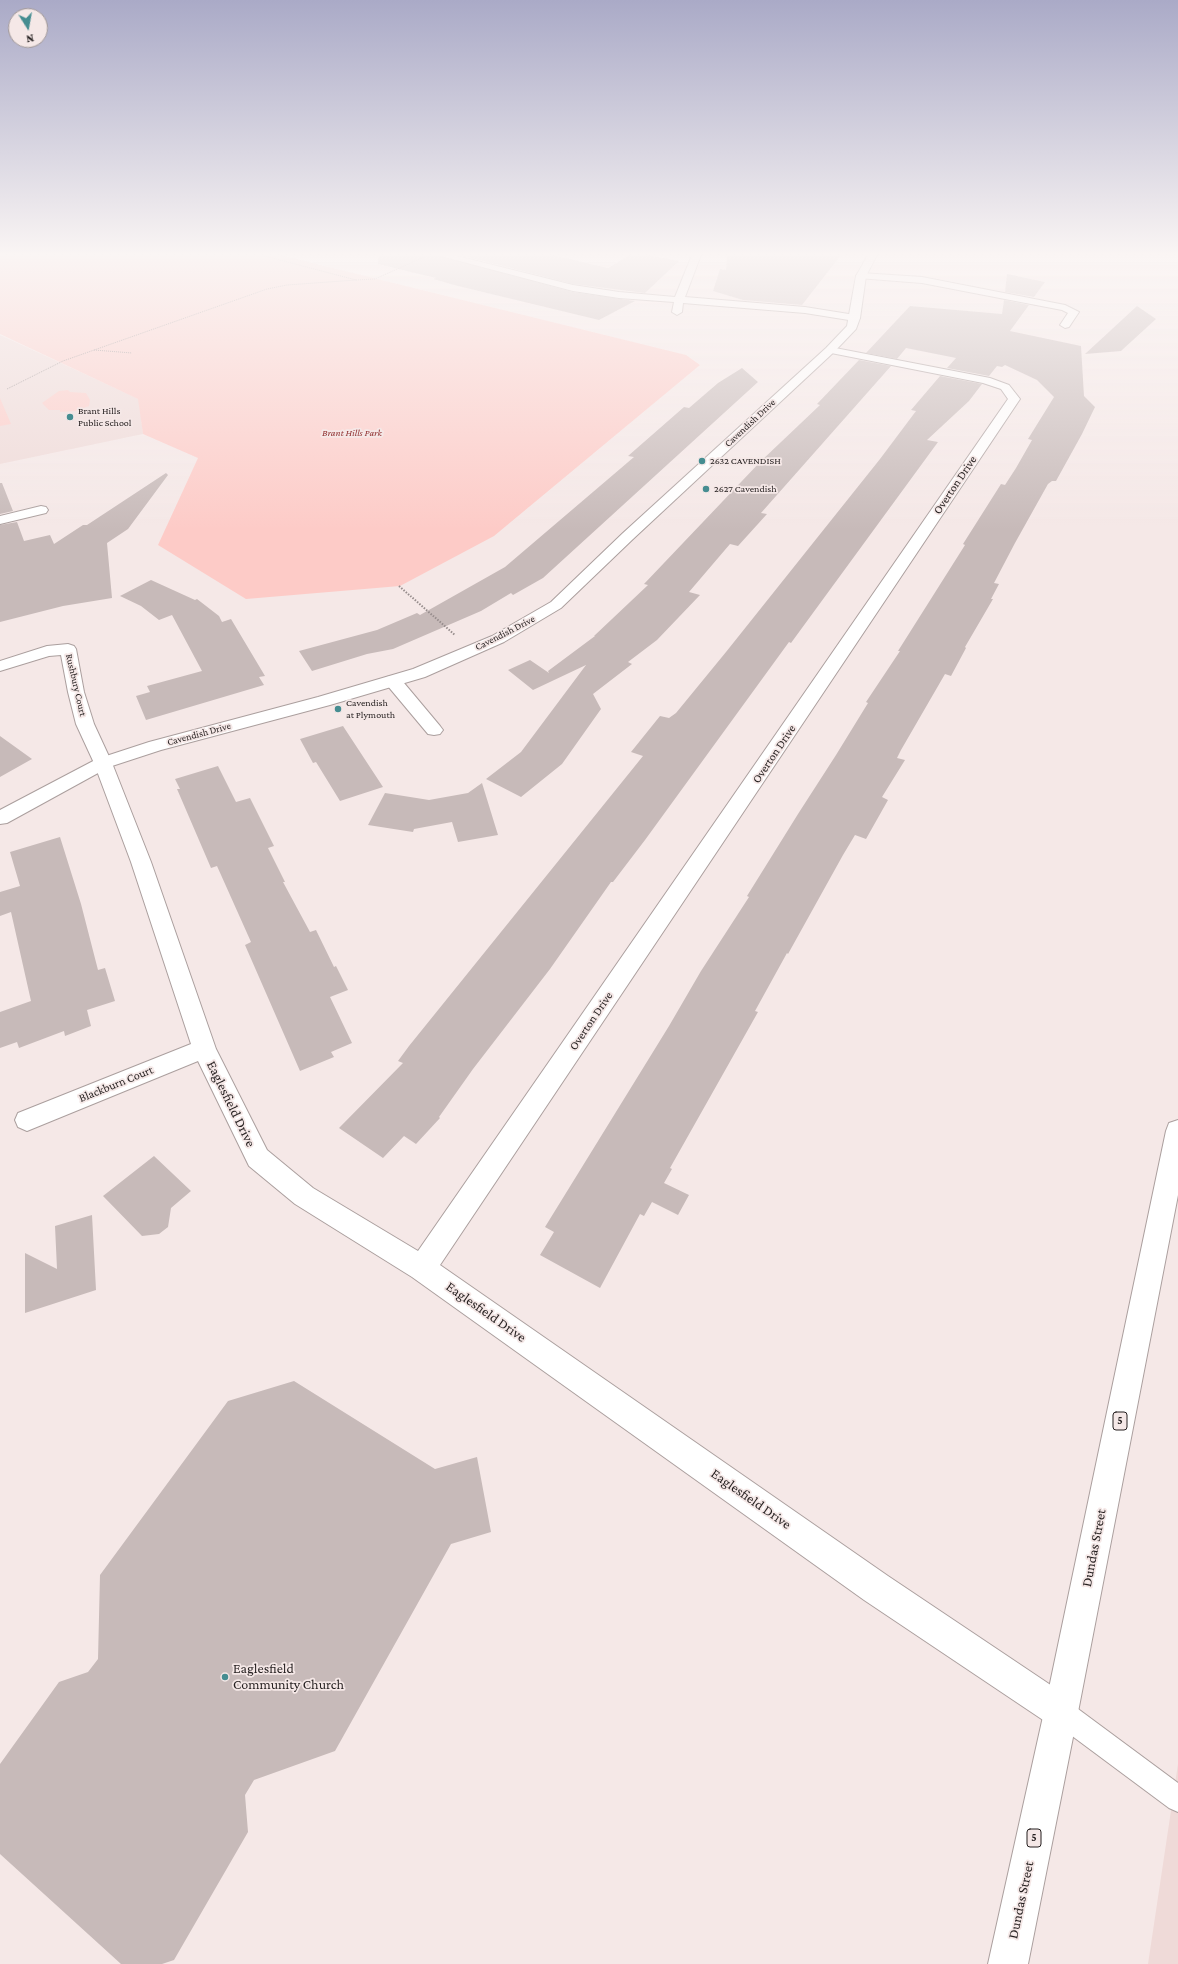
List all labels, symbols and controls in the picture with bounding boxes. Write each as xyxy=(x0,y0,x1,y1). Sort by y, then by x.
north arrow xyxy=(8,8,48,48)
text: N xyxy=(25,32,35,45)
street label: Cavendish Drive xyxy=(722,396,778,450)
place label: Brant Hills Public School xyxy=(78,405,131,428)
marker: Brant Hills Public School xyxy=(65,412,75,422)
park label: Brant Hills Park xyxy=(322,427,382,439)
street label: Overton Drive xyxy=(930,453,980,517)
place label: 2632 CAVENDISH xyxy=(710,455,781,467)
marker: 2632 CAVENDISH xyxy=(697,456,707,466)
place label: 2627 Cavendish xyxy=(714,483,777,495)
marker: 2627 Cavendish xyxy=(701,484,711,494)
street label: Cavendish Drive xyxy=(473,613,537,653)
street label: Rushbury Court xyxy=(63,653,89,717)
place label: Cavendish at Plymouth xyxy=(346,697,395,720)
marker: Cavendish at Plymouth xyxy=(333,704,343,714)
street label: Cavendish Drive xyxy=(166,720,232,748)
street label: Overton Drive xyxy=(749,722,799,786)
street label: Overton Drive xyxy=(566,989,616,1053)
street label: Eaglesfield Drive xyxy=(203,1058,259,1150)
street label: Blackburn Court xyxy=(77,1063,155,1105)
street label: Eaglesfield Drive xyxy=(443,1278,529,1346)
road number: 5 xyxy=(1113,1412,1127,1430)
street label: Eaglesfield Drive xyxy=(708,1465,794,1533)
street label: Dundas Street xyxy=(1078,1508,1110,1588)
place label: Eaglesfield Community Church xyxy=(233,1661,344,1694)
marker: Eaglesfield Community Church xyxy=(220,1672,230,1682)
road number: 5 xyxy=(1027,1829,1041,1847)
street label: Dundas Street xyxy=(1005,1860,1037,1940)

